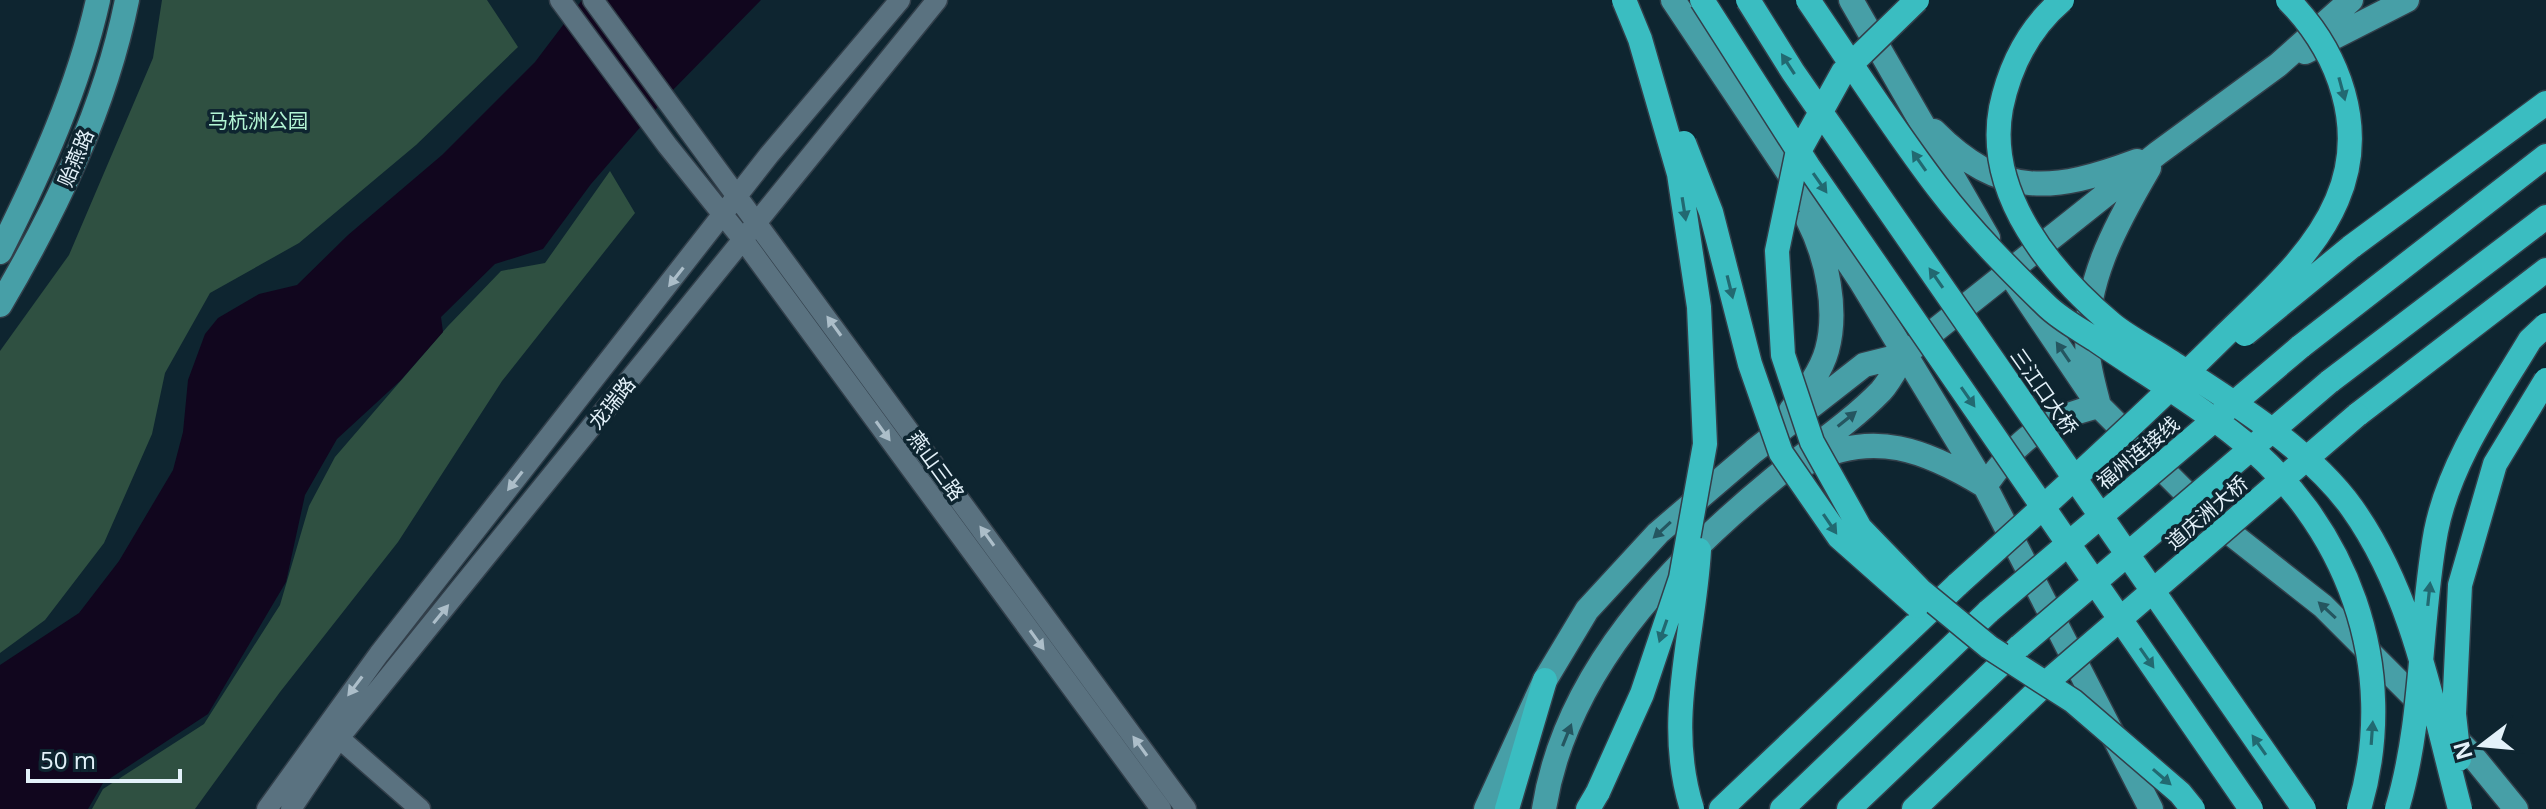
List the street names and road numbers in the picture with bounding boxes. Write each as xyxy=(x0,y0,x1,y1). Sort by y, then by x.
street label: 贻燕路 xyxy=(51,125,100,191)
street label: 三江口大桥 xyxy=(2005,343,2084,440)
street label: 龙瑞路 xyxy=(582,371,641,434)
street label: 福州连接线 xyxy=(2091,410,2185,495)
street label: 燕山三路 xyxy=(902,425,971,506)
street label: 道庆洲大桥 xyxy=(2160,470,2253,556)

